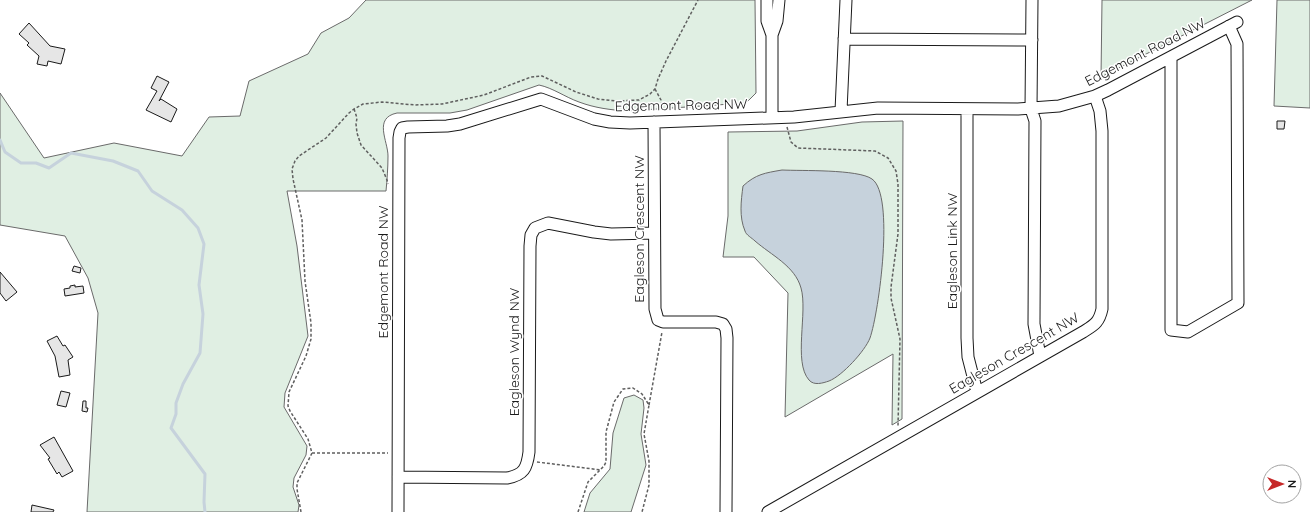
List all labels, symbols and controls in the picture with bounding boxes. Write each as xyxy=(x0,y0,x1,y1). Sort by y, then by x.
street label: Edgemont Road NW xyxy=(1082,14,1209,90)
street label: Edgemont Road NW xyxy=(614,95,748,115)
street label: Eagleson Crescent NW xyxy=(630,155,648,303)
street label: Eagleson Link NW xyxy=(943,192,961,309)
street label: Edgemont Road NW xyxy=(374,205,392,338)
street label: Eagleson Wynd NW xyxy=(505,287,523,416)
street label: Eagleson Crescent NW xyxy=(946,308,1083,398)
north arrow xyxy=(1262,464,1302,504)
text: N xyxy=(1285,480,1299,488)

